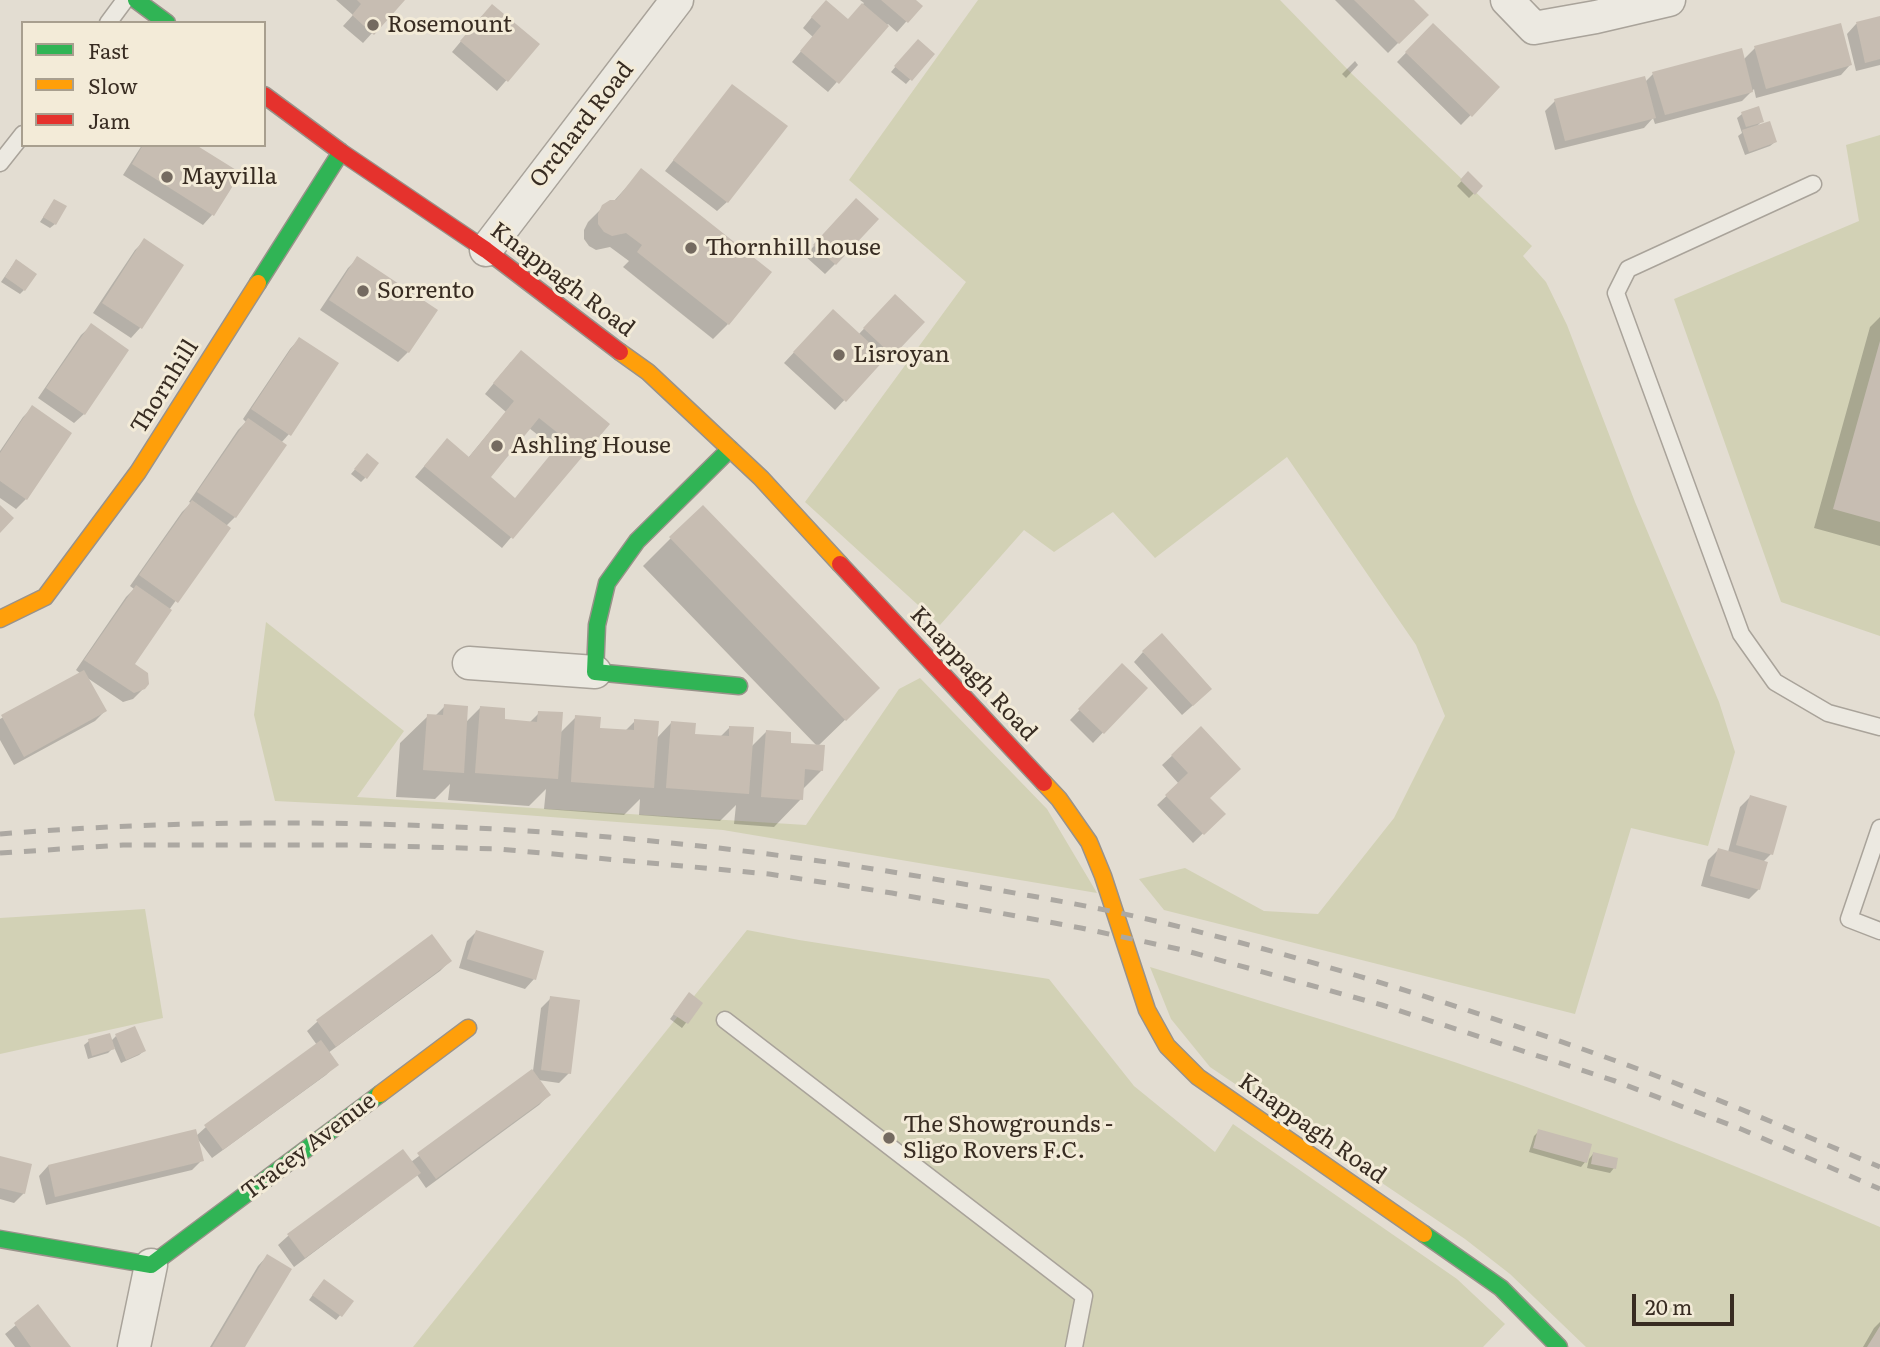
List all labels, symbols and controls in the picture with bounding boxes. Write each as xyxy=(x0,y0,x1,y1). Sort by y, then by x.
place label: Rosemount xyxy=(387,11,512,39)
marker: Rosemount xyxy=(365,17,381,33)
legend xyxy=(21,21,266,147)
text: Fast xyxy=(88,34,129,65)
street label: Orchard Road xyxy=(524,57,640,193)
text: Slow xyxy=(88,69,138,100)
text: Jam xyxy=(88,104,130,135)
place label: Mayvilla xyxy=(181,163,277,191)
marker: Mayvilla xyxy=(159,169,175,185)
street label: Knappagh Road xyxy=(484,217,640,343)
place label: Thornhill house xyxy=(705,234,881,262)
marker: Thornhill house xyxy=(683,240,699,256)
place label: Sorrento xyxy=(377,277,474,305)
marker: Sorrento xyxy=(355,283,371,299)
street label: Thornhill xyxy=(125,335,205,439)
place label: Lisroyan xyxy=(853,341,950,369)
marker: Lisroyan xyxy=(831,347,847,363)
place label: Ashling House xyxy=(511,432,671,460)
marker: Ashling House xyxy=(489,438,505,454)
street label: Knappagh Road xyxy=(904,601,1042,747)
street label: Knappagh Road xyxy=(1233,1068,1391,1190)
street label: Tracey Avenue xyxy=(236,1088,382,1206)
place label: The Showgrounds - Sligo Rovers F.C. xyxy=(903,1111,1113,1165)
marker: The Showgrounds - Sligo Rovers F.C. xyxy=(881,1130,897,1146)
scale bar xyxy=(1635,1280,1736,1324)
text: 20 m xyxy=(1645,1290,1692,1321)

